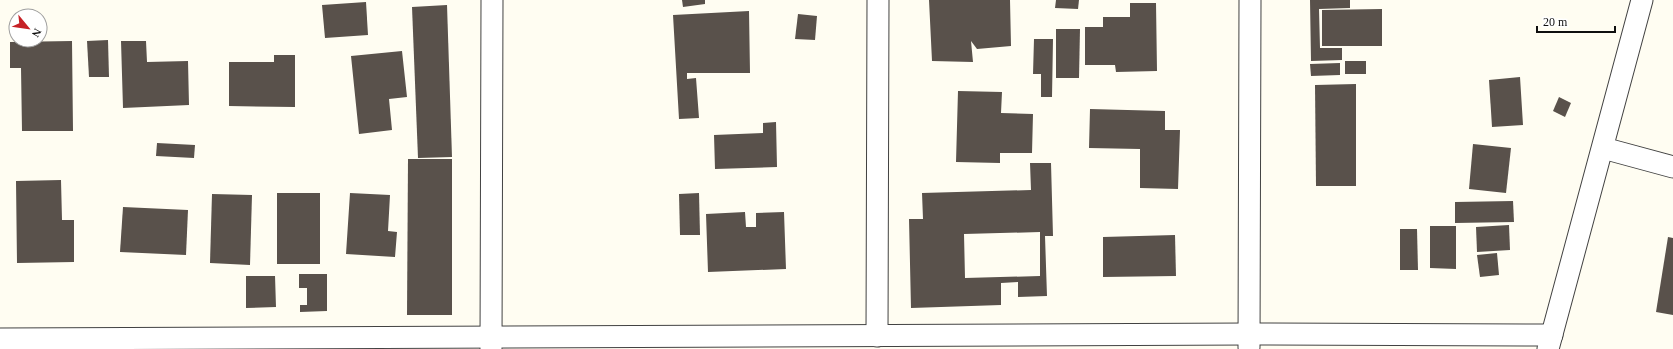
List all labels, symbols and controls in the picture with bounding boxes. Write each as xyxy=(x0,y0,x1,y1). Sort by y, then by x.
north arrow xyxy=(8,8,48,48)
scale bar xyxy=(1537,8,1615,34)
text: 20 m xyxy=(1543,15,1568,29)
text: N xyxy=(30,26,44,39)

